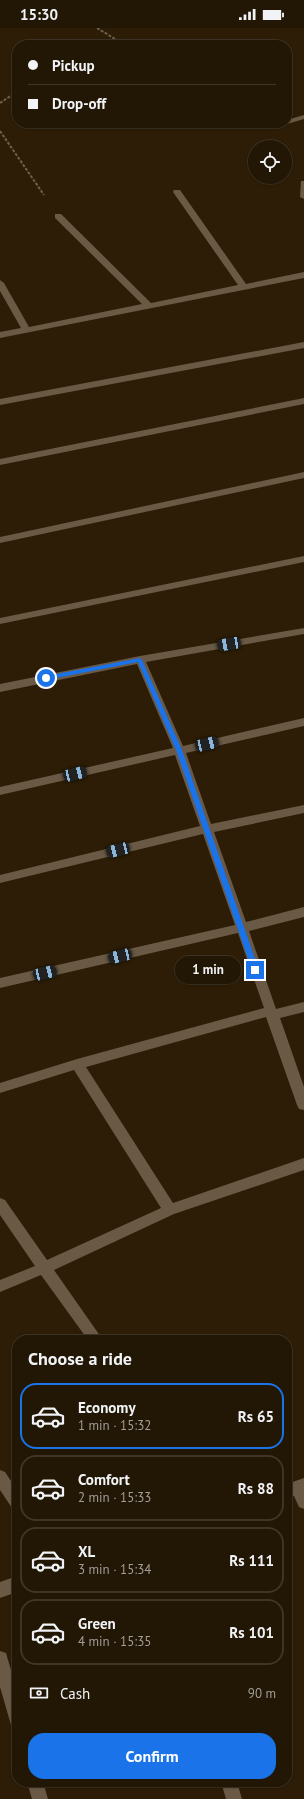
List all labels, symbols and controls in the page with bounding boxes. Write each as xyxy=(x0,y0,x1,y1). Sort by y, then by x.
text: 15:30 xyxy=(20,5,58,24)
text: Pickup xyxy=(52,56,95,75)
text: Drop-off xyxy=(52,94,106,113)
map controls xyxy=(248,140,292,184)
button: locate xyxy=(248,140,292,184)
car xyxy=(216,636,242,652)
route start xyxy=(37,669,55,687)
car xyxy=(194,735,220,753)
car xyxy=(62,765,88,783)
car xyxy=(105,841,131,859)
car xyxy=(107,947,133,965)
callout: 1 min xyxy=(175,956,241,984)
text: 1 min xyxy=(192,961,224,978)
route end xyxy=(246,961,264,979)
car xyxy=(32,964,58,982)
text: Choose a ride xyxy=(28,1347,132,1370)
icon: car xyxy=(30,1398,66,1434)
text: Economy xyxy=(78,1398,136,1417)
text: Rs 65 xyxy=(238,1407,274,1426)
text: 1 min · 15:32 xyxy=(78,1417,151,1434)
icon: car xyxy=(30,1470,66,1506)
text: Comfort xyxy=(78,1470,130,1489)
text: Rs 88 xyxy=(238,1479,274,1498)
text: 2 min · 15:33 xyxy=(78,1489,151,1506)
icon: car xyxy=(30,1542,66,1578)
text: XL xyxy=(78,1542,95,1561)
text: Rs 111 xyxy=(229,1551,274,1570)
text: 3 min · 15:34 xyxy=(78,1561,151,1578)
icon: car xyxy=(30,1614,66,1650)
text: Green xyxy=(78,1614,116,1633)
text: Rs 101 xyxy=(229,1623,274,1642)
text: 4 min · 15:35 xyxy=(78,1633,151,1650)
icon: cash xyxy=(28,1682,50,1704)
text: Cash xyxy=(60,1684,90,1703)
text: 90 m xyxy=(248,1685,276,1702)
button: Confirm xyxy=(28,1733,276,1779)

